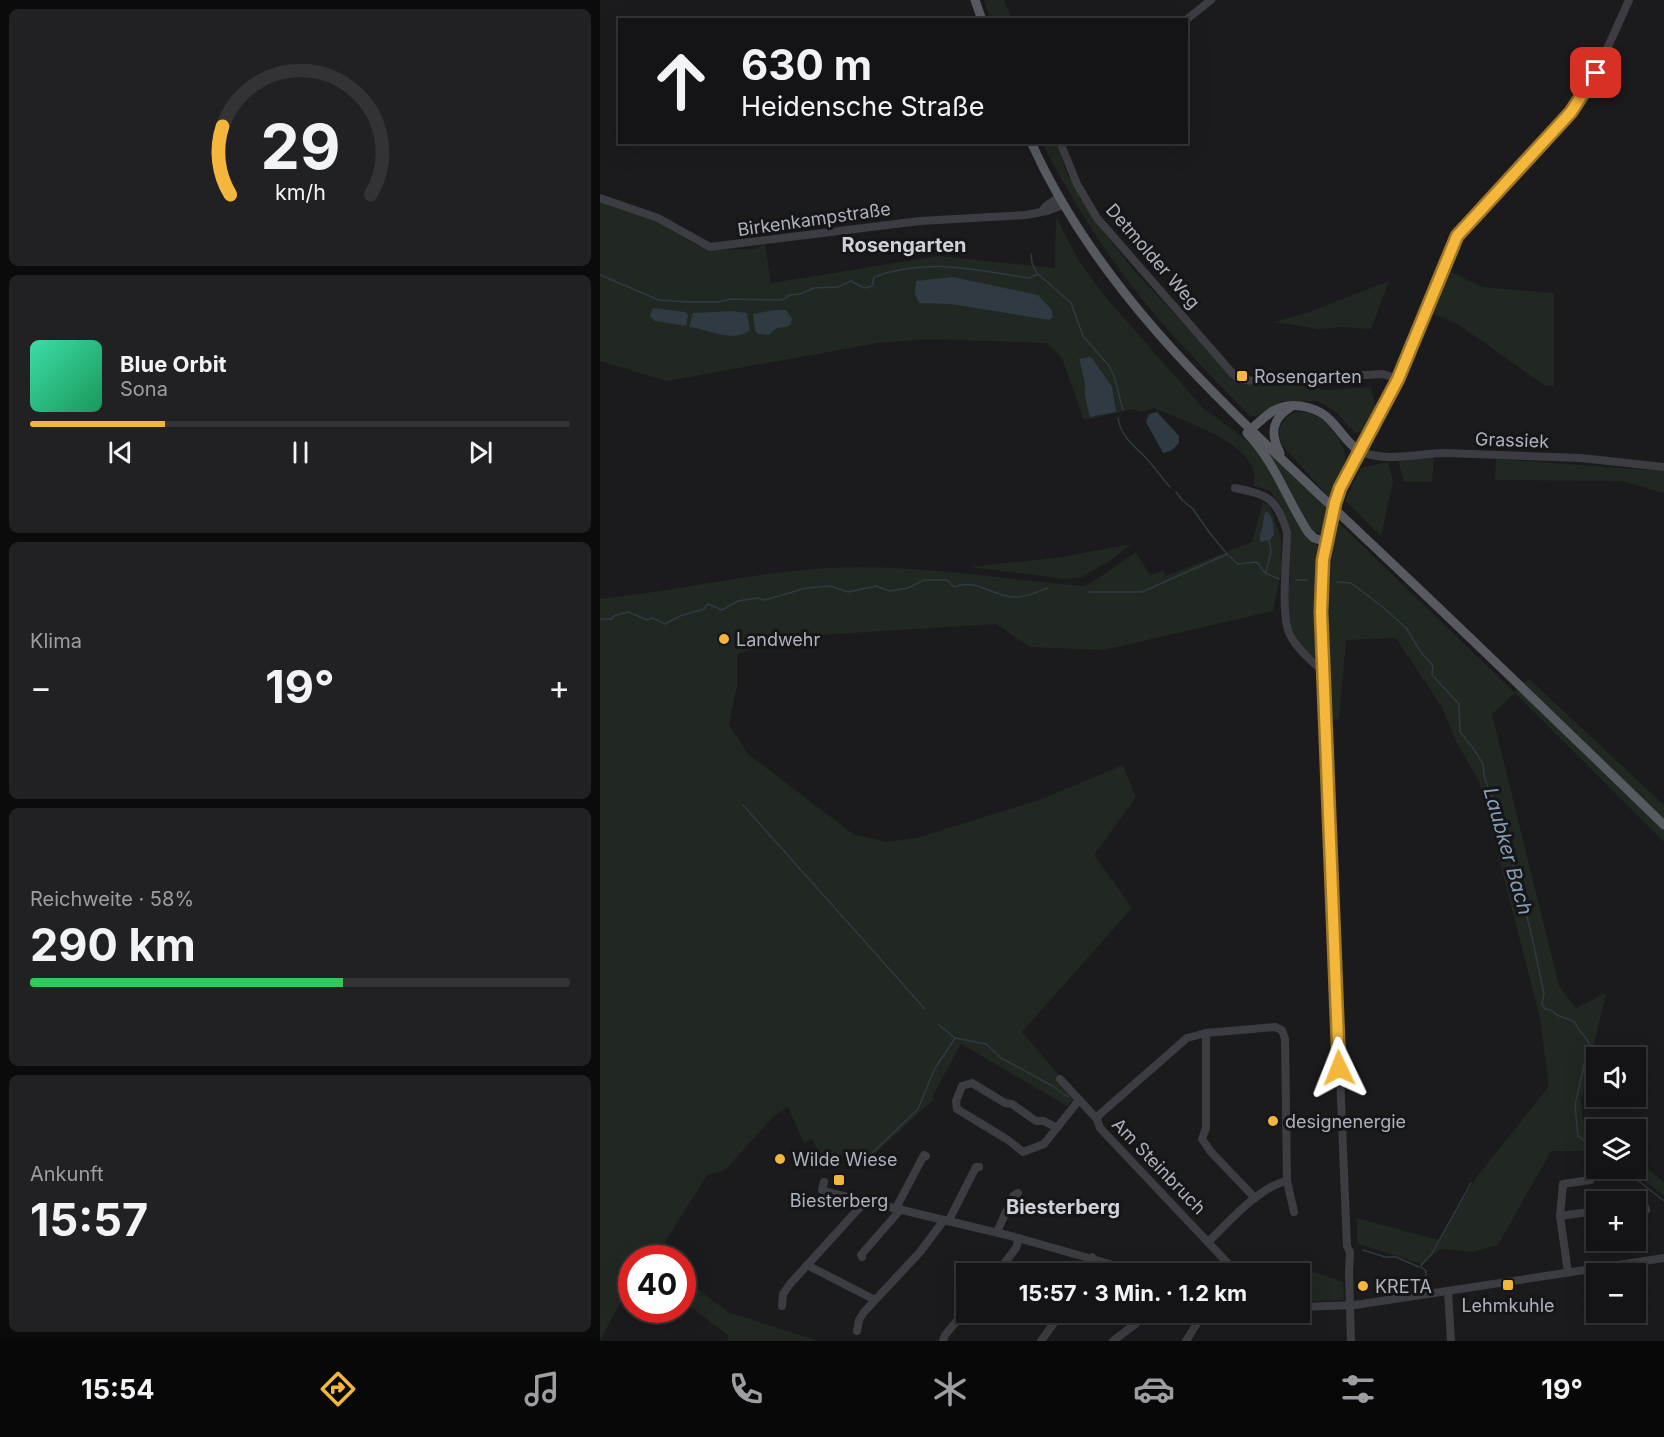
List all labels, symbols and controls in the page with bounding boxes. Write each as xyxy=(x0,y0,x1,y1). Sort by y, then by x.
text: 630 m xyxy=(741,39,872,90)
icon: ahead xyxy=(642,42,720,120)
pin xyxy=(1570,47,1621,98)
icon: arrive xyxy=(1579,56,1612,89)
text: Heidensche Straße xyxy=(741,90,984,123)
text: 29 xyxy=(260,109,340,184)
text: km/h xyxy=(275,179,325,205)
street label: Birkenkampstraße xyxy=(736,198,892,240)
street label: Detmolder Weg xyxy=(1102,199,1204,313)
district label: Rosengarten xyxy=(842,233,967,257)
text: Blue Orbit xyxy=(120,351,227,377)
place label: Rosengarten xyxy=(1254,366,1362,387)
marker: Rosengarten xyxy=(1235,369,1249,383)
text: Sona xyxy=(120,377,168,401)
street label: Grassiek xyxy=(1475,428,1549,452)
icon: previous xyxy=(104,436,137,469)
icon: pause xyxy=(284,436,317,469)
icon: next xyxy=(464,436,497,469)
text: Klima xyxy=(30,629,82,653)
place label: Landwehr xyxy=(736,629,820,650)
marker: Landwehr xyxy=(717,632,731,646)
text: 19° xyxy=(265,659,335,714)
text: − xyxy=(30,667,52,707)
text: + xyxy=(548,667,570,707)
water label: Laubker Bach xyxy=(1478,784,1538,918)
text: Reichweite · 58% xyxy=(30,887,194,911)
text: 290 km xyxy=(30,917,196,972)
position arrow xyxy=(1307,1036,1371,1100)
map controls xyxy=(1586,1047,1646,1323)
button: sound xyxy=(1586,1047,1646,1107)
place label: designenergie xyxy=(1285,1111,1406,1132)
street label: Am Steinbruch xyxy=(1108,1114,1210,1218)
marker: designenergie xyxy=(1266,1114,1280,1128)
button: layers xyxy=(1586,1119,1646,1179)
place label: Wilde Wiese xyxy=(792,1149,898,1170)
marker: Wilde Wiese xyxy=(773,1152,787,1166)
text: Ankunft xyxy=(30,1162,104,1186)
marker: Biesterberg xyxy=(832,1173,846,1187)
place label: Biesterberg xyxy=(790,1190,888,1211)
button: + xyxy=(1586,1191,1646,1251)
text: 15:57 xyxy=(30,1192,148,1247)
district label: Biesterberg xyxy=(1006,1195,1120,1219)
speed limit sign: 40 xyxy=(618,1245,696,1323)
button: − xyxy=(1586,1263,1646,1323)
place label: KRETA xyxy=(1375,1276,1432,1297)
marker: Lehmkuhle xyxy=(1501,1278,1515,1292)
marker: KRETA xyxy=(1356,1279,1370,1293)
text: 15:57 · 3 Min. · 1.2 km xyxy=(1019,1280,1247,1306)
place label: Lehmkuhle xyxy=(1461,1295,1555,1316)
icon: directions xyxy=(317,1368,359,1410)
icon: music xyxy=(521,1368,563,1410)
icon: phone xyxy=(725,1368,767,1410)
icon: climate xyxy=(929,1368,971,1410)
icon: car xyxy=(1133,1368,1175,1410)
icon: filters xyxy=(1337,1368,1379,1410)
text: 15:54 xyxy=(81,1373,154,1406)
text: 19° xyxy=(1541,1373,1583,1406)

